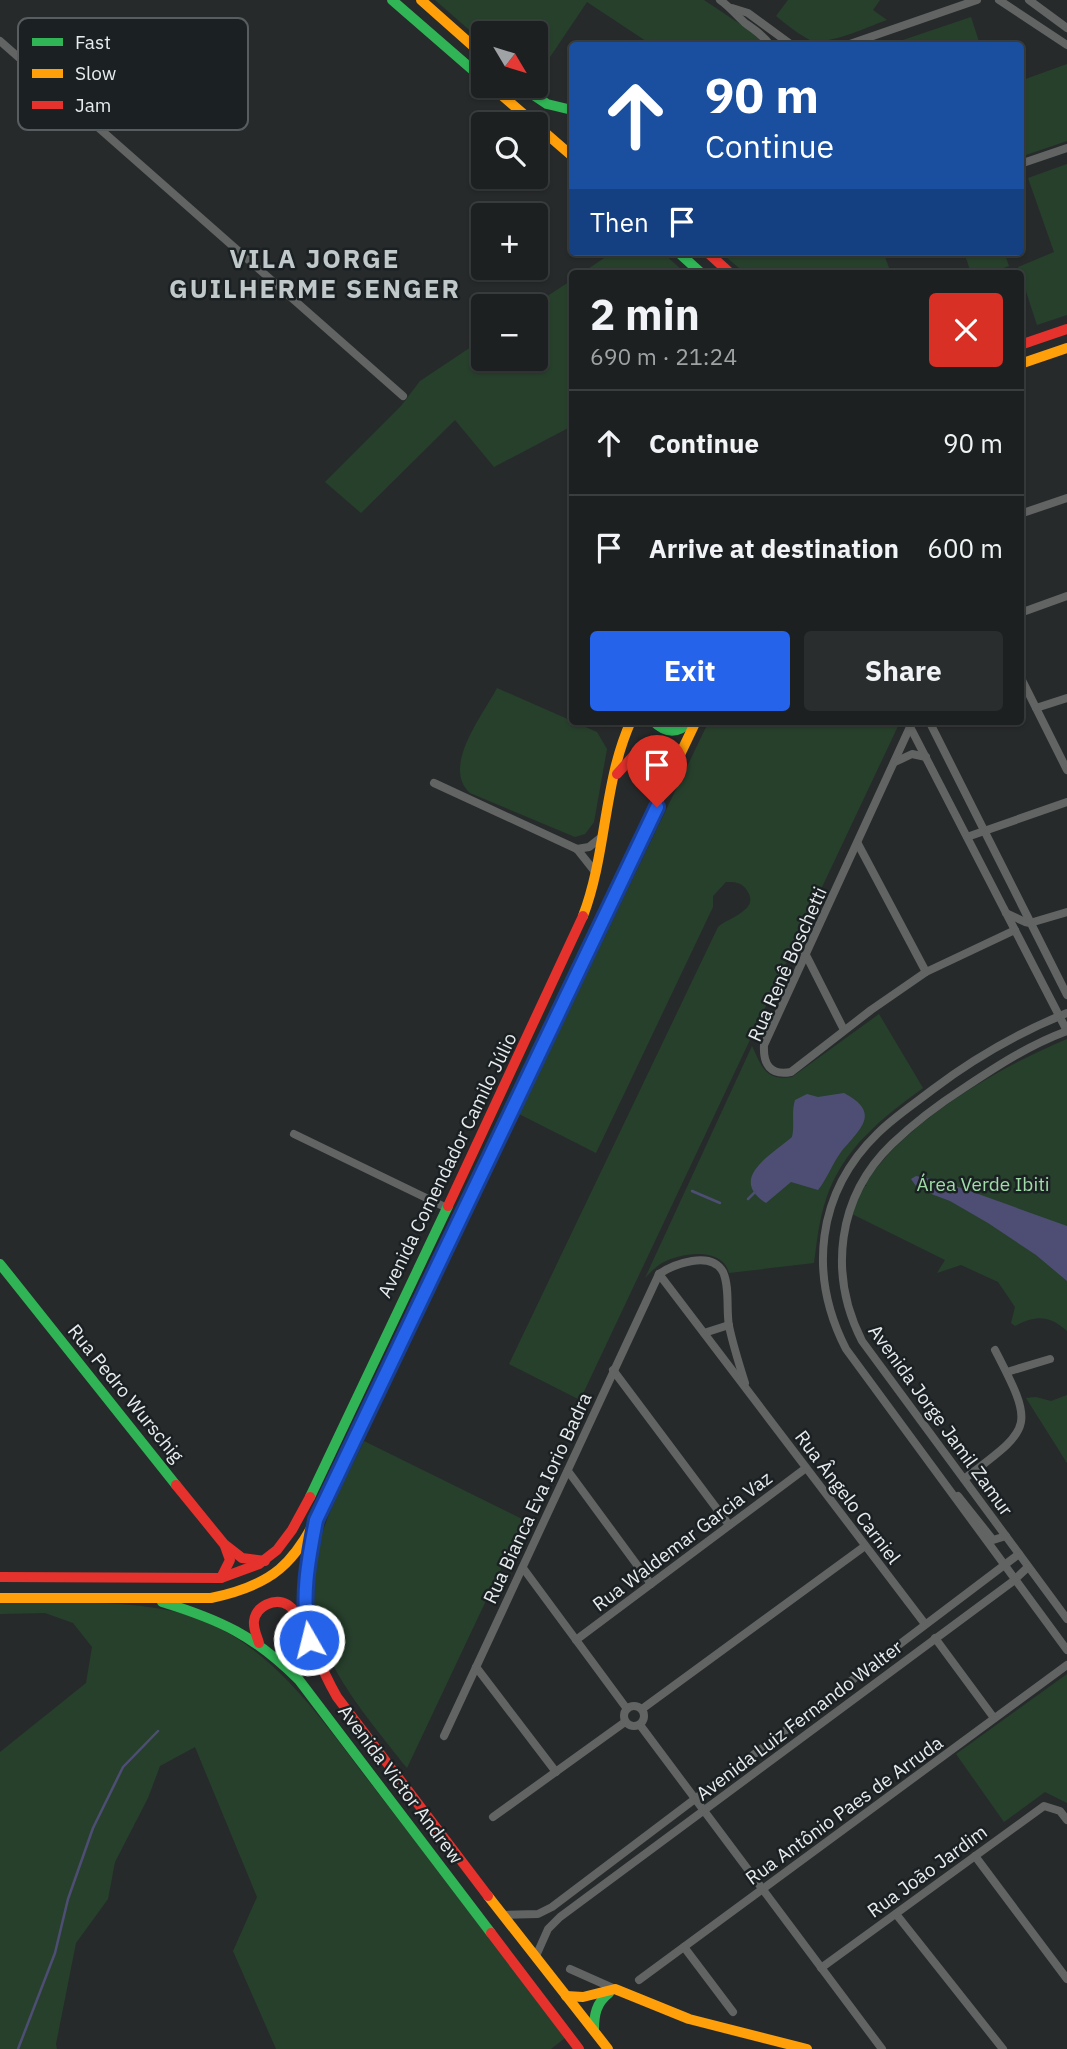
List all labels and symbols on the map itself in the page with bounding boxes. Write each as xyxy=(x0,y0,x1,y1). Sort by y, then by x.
legend xyxy=(18,18,248,130)
north arrow xyxy=(471,21,548,98)
text: Fast xyxy=(75,30,111,54)
text: Slow xyxy=(75,61,116,85)
text: Jam xyxy=(75,93,111,117)
district label: VILA JORGE GUILHERME SENGER xyxy=(169,241,461,305)
pin xyxy=(627,735,687,807)
street label: Rua Renê Boschetti xyxy=(742,883,832,1045)
street label: Avenida Comendador Camilo Júlio xyxy=(372,1029,522,1301)
park label: Área Verde Ibiti xyxy=(916,1172,1050,1196)
street label: Rua Pedro Wurschig xyxy=(63,1319,189,1467)
street label: Avenida Jorge Jamil Zamur xyxy=(863,1320,1019,1520)
street label: Rua Bianca Eva Iorio Badra xyxy=(477,1389,597,1607)
street label: Rua Ângelo Carniel xyxy=(790,1425,906,1569)
street label: Rua Waldemar Garcia Vaz xyxy=(588,1466,777,1616)
position arrow xyxy=(272,1603,346,1677)
street label: Avenida Luiz Fernando Walter xyxy=(691,1635,907,1805)
street label: Avenida Victor Andrew xyxy=(333,1700,469,1868)
street label: Rua Antônio Paes de Arruda xyxy=(741,1730,947,1890)
street label: Rua João Jardim xyxy=(862,1819,992,1923)

